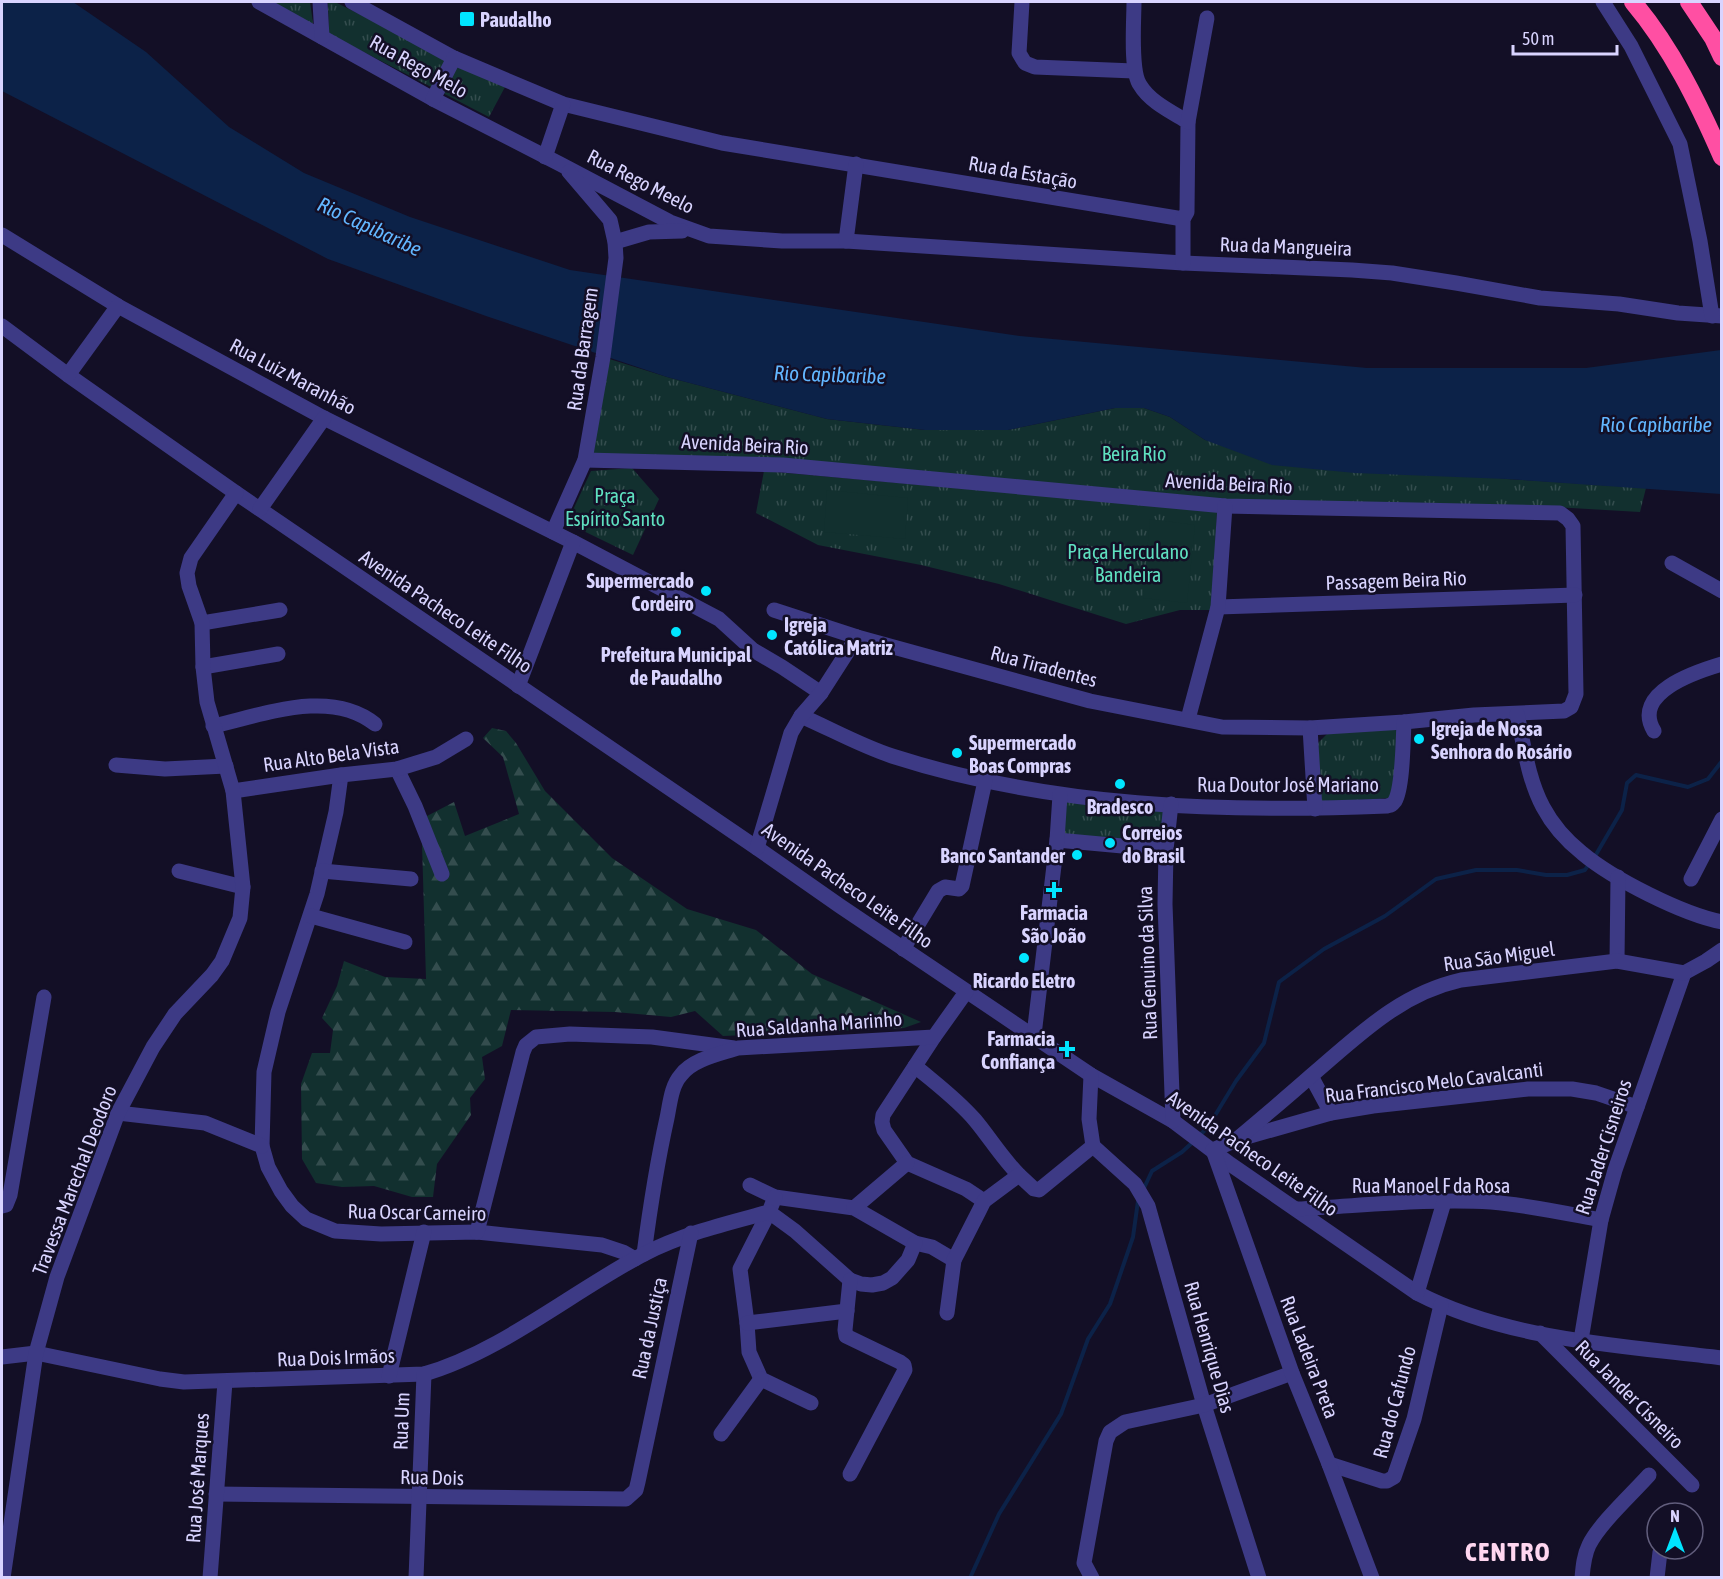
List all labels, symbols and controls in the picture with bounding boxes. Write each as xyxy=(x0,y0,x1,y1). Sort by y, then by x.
place label: Paudalho xyxy=(480,8,552,31)
marker: Paudalho xyxy=(458,10,476,28)
scale bar xyxy=(1513,18,1616,56)
text: 50 m xyxy=(1522,28,1554,49)
street label: Rua Rego Melo xyxy=(366,30,472,102)
street label: Rua Rego Meelo xyxy=(584,144,698,218)
street label: Rua da Estação xyxy=(967,151,1079,193)
water label: Rio Capibaribe xyxy=(314,191,426,261)
street label: Rua da Mangueira xyxy=(1219,232,1353,260)
street label: Rua da Barragem xyxy=(562,286,602,412)
street label: Rua Luiz Maranhão xyxy=(226,333,360,419)
water label: Rio Capibaribe xyxy=(773,360,887,388)
water label: Rio Capibaribe xyxy=(1600,412,1712,436)
street label: Avenida Beira Rio xyxy=(681,429,809,459)
park label: Beira Rio xyxy=(1102,442,1166,465)
street label: Avenida Beira Rio xyxy=(1165,468,1293,498)
park label: Praça Espírito Santo xyxy=(565,484,665,530)
park label: Praça Herculano Bandeira xyxy=(1067,540,1189,586)
street label: Avenida Pacheco Leite Filho xyxy=(355,545,537,677)
street label: Passagem Beira Rio xyxy=(1325,566,1467,594)
place label: Supermercado Cordeiro xyxy=(587,569,694,615)
marker: Supermercado Cordeiro xyxy=(699,584,713,598)
place label: Igreja Católica Matriz xyxy=(784,613,894,659)
marker: Prefeitura Municipal de Paudalho xyxy=(669,625,683,639)
marker: Igreja Católica Matriz xyxy=(765,628,779,642)
street label: Rua Tiradentes xyxy=(988,641,1100,691)
place label: Prefeitura Municipal de Paudalho xyxy=(601,643,752,689)
place label: Igreja de Nossa Senhora do Rosário xyxy=(1431,717,1572,763)
place label: Supermercado Boas Compras xyxy=(969,731,1076,777)
marker: Igreja de Nossa Senhora do Rosário xyxy=(1412,732,1426,746)
street label: Rua Alto Bela Vista xyxy=(262,734,400,776)
marker: Supermercado Boas Compras xyxy=(950,746,964,760)
street label: Rua Doutor José Mariano xyxy=(1197,773,1379,796)
marker: Bradesco xyxy=(1113,777,1127,791)
place label: Bradesco xyxy=(1087,795,1153,818)
street label: Avenida Pacheco Leite Filho xyxy=(758,817,938,953)
place label: Correios do Brasil xyxy=(1122,821,1186,867)
marker: Correios do Brasil xyxy=(1103,836,1117,850)
place label: Banco Santander xyxy=(940,844,1066,867)
marker: Banco Santander xyxy=(1070,848,1084,862)
marker: Farmacia São João xyxy=(1047,883,1061,897)
street label: Rua Genuino da Silva xyxy=(1133,886,1161,1040)
place label: Farmacia São João xyxy=(1020,901,1088,947)
street label: Rua São Miguel xyxy=(1442,937,1557,975)
marker: Ricardo Eletro xyxy=(1017,951,1031,965)
place label: Ricardo Eletro xyxy=(973,969,1075,992)
street label: Rua Saldanha Marinho xyxy=(735,1007,903,1041)
place label: Farmacia Confiança xyxy=(981,1027,1055,1073)
marker: Farmacia Confiança xyxy=(1060,1042,1074,1056)
street label: Rua Francisco Melo Cavalcanti xyxy=(1324,1057,1544,1107)
street label: Rua Jader Cisneiros xyxy=(1570,1076,1636,1218)
street label: Travessa Marechal Deodoro xyxy=(27,1082,121,1278)
street label: Avenida Pacheco Leite Filho xyxy=(1163,1085,1343,1221)
street label: Rua Manoel F da Rosa xyxy=(1352,1174,1510,1197)
street label: Rua Oscar Carneiro xyxy=(347,1199,487,1225)
street label: Rua da Justiça xyxy=(627,1275,671,1381)
street label: Rua Henrique Dias xyxy=(1180,1279,1240,1415)
street label: Rua Ladeira Preta xyxy=(1276,1293,1344,1421)
street label: Rua Jander Cisneiro xyxy=(1571,1335,1689,1453)
street label: Rua Dois Irmãos xyxy=(277,1343,395,1371)
street label: Rua do Cafundo xyxy=(1368,1343,1420,1461)
street label: Rua Um xyxy=(388,1392,414,1450)
street label: Rua José Marques xyxy=(181,1412,213,1544)
street label: Rua Dois xyxy=(400,1465,464,1489)
north arrow xyxy=(1645,1501,1705,1561)
text: N xyxy=(1670,1507,1680,1525)
district label: CENTRO xyxy=(1465,1537,1551,1567)

